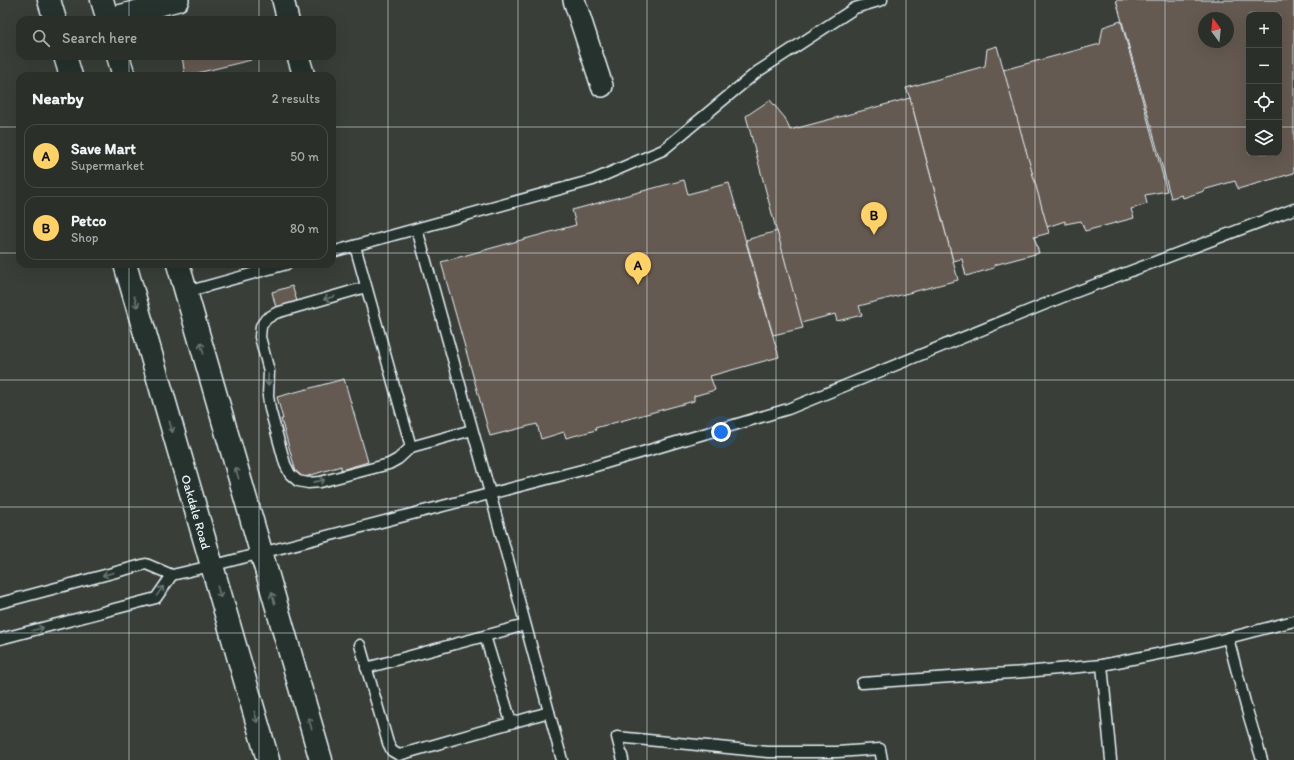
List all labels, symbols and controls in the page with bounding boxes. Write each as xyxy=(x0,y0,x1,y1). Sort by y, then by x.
north arrow xyxy=(1198,12,1234,48)
map controls xyxy=(1246,12,1282,156)
button: + xyxy=(1246,12,1282,48)
search box xyxy=(16,16,336,60)
icon: search xyxy=(30,27,52,49)
text: Search here xyxy=(62,29,137,47)
button: − xyxy=(1246,48,1282,84)
button: locate xyxy=(1246,84,1282,120)
text: Nearby xyxy=(32,88,84,108)
text: 2 results xyxy=(272,91,320,106)
button: layers xyxy=(1246,120,1282,156)
text: Save Mart xyxy=(71,140,136,158)
text: A xyxy=(42,149,50,164)
text: 50 m xyxy=(290,149,319,164)
text: Supermarket xyxy=(71,158,144,173)
pin: B xyxy=(861,202,887,235)
text: Petco xyxy=(71,212,106,230)
text: B xyxy=(42,221,50,236)
text: 80 m xyxy=(290,221,319,236)
text: Shop xyxy=(71,230,98,245)
pin: A xyxy=(625,252,651,285)
one-way arrow xyxy=(133,295,140,308)
one-way arrow xyxy=(323,295,336,302)
one-way arrow xyxy=(197,342,205,355)
one-way arrow xyxy=(265,373,272,386)
one-way arrow xyxy=(168,420,175,433)
your location xyxy=(711,422,731,442)
one-way arrow xyxy=(233,467,240,480)
street label: Oakdale Road xyxy=(178,473,214,551)
one-way arrow xyxy=(313,477,326,485)
one-way arrow xyxy=(102,571,115,578)
one-way arrow xyxy=(216,585,223,598)
one-way arrow xyxy=(156,586,164,597)
one-way arrow xyxy=(269,592,276,605)
one-way arrow xyxy=(31,625,44,632)
one-way arrow xyxy=(253,710,260,723)
one-way arrow xyxy=(306,716,313,729)

